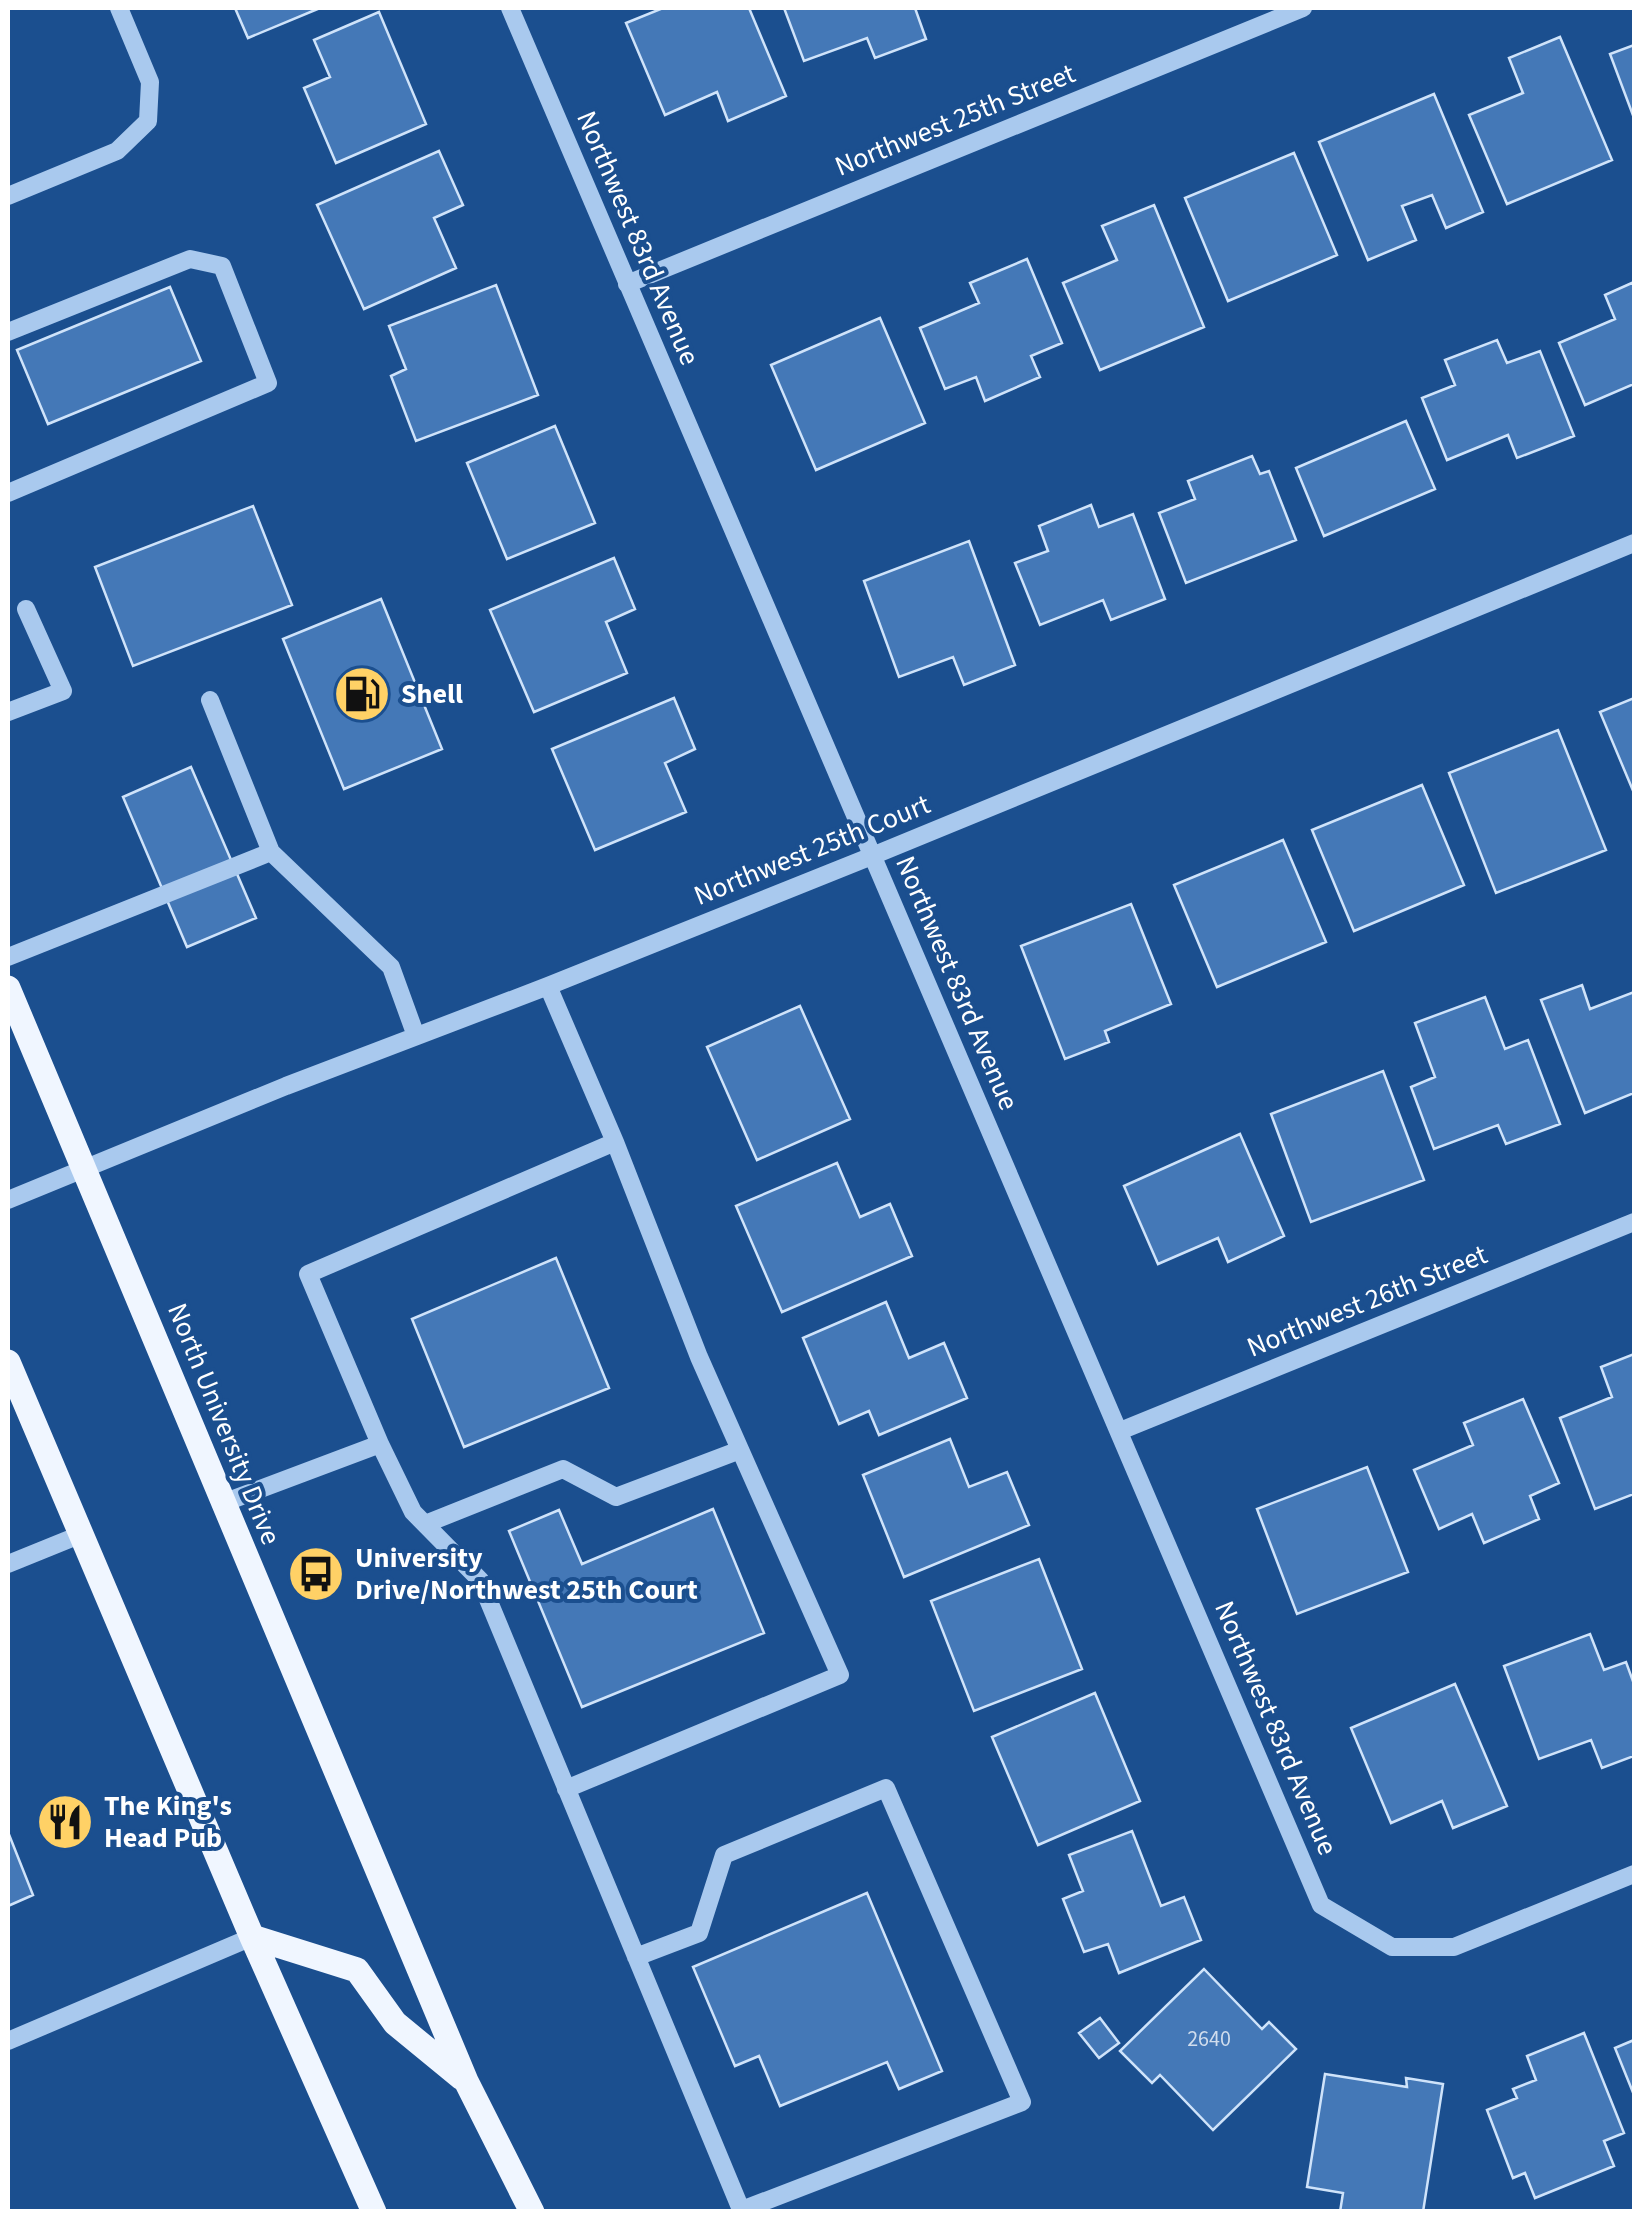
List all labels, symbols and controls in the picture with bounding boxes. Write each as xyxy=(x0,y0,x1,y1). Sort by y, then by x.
street label: Northwest 25th Street xyxy=(829,53,1082,187)
street label: Northwest 83rd Avenue xyxy=(566,105,710,371)
fuel station icon: Shell xyxy=(332,664,392,724)
place label: Shell xyxy=(401,674,463,714)
street label: Northwest 25th Court xyxy=(688,784,937,916)
street label: Northwest 83rd Avenue xyxy=(885,850,1029,1116)
street label: Northwest 26th Street xyxy=(1241,1234,1494,1368)
street label: North University Drive xyxy=(157,1297,291,1551)
place label: University Drive/Northwest 25th Court xyxy=(355,1538,698,1610)
bus stop icon: University Drive/Northwest 25th Court xyxy=(286,1544,346,1604)
street label: Northwest 83rd Avenue xyxy=(1204,1595,1348,1861)
place label: The King's Head Pub xyxy=(104,1786,232,1858)
restaurant icon: The King's Head Pub xyxy=(35,1792,95,1852)
house number: 2640 xyxy=(1187,2023,1231,2055)

